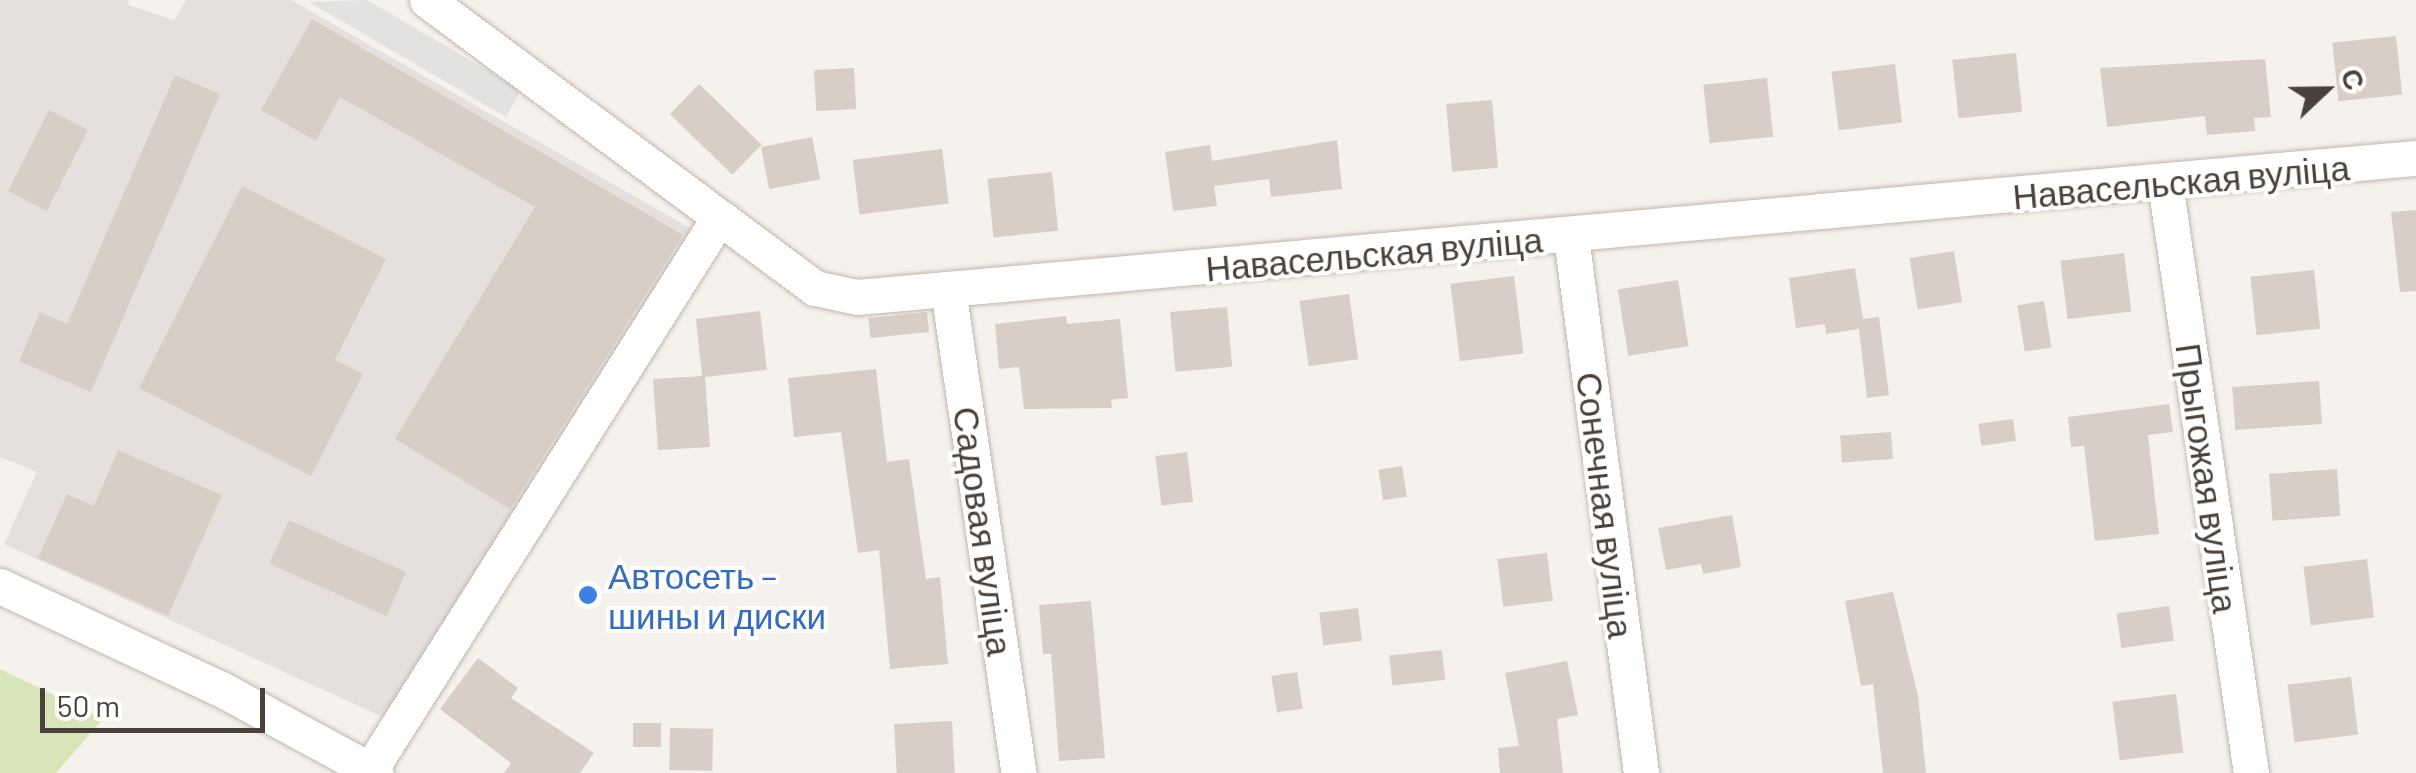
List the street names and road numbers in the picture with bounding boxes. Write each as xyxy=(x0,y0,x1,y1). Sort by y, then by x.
street label: Навасельская вуліца xyxy=(2011,145,2351,217)
street label: Навасельская вуліца xyxy=(1204,217,1544,289)
street label: Прыгожая вуліца xyxy=(2168,340,2248,616)
street label: Сонечная вуліца xyxy=(1569,370,1643,640)
street label: Садовая вуліца xyxy=(946,404,1022,658)

